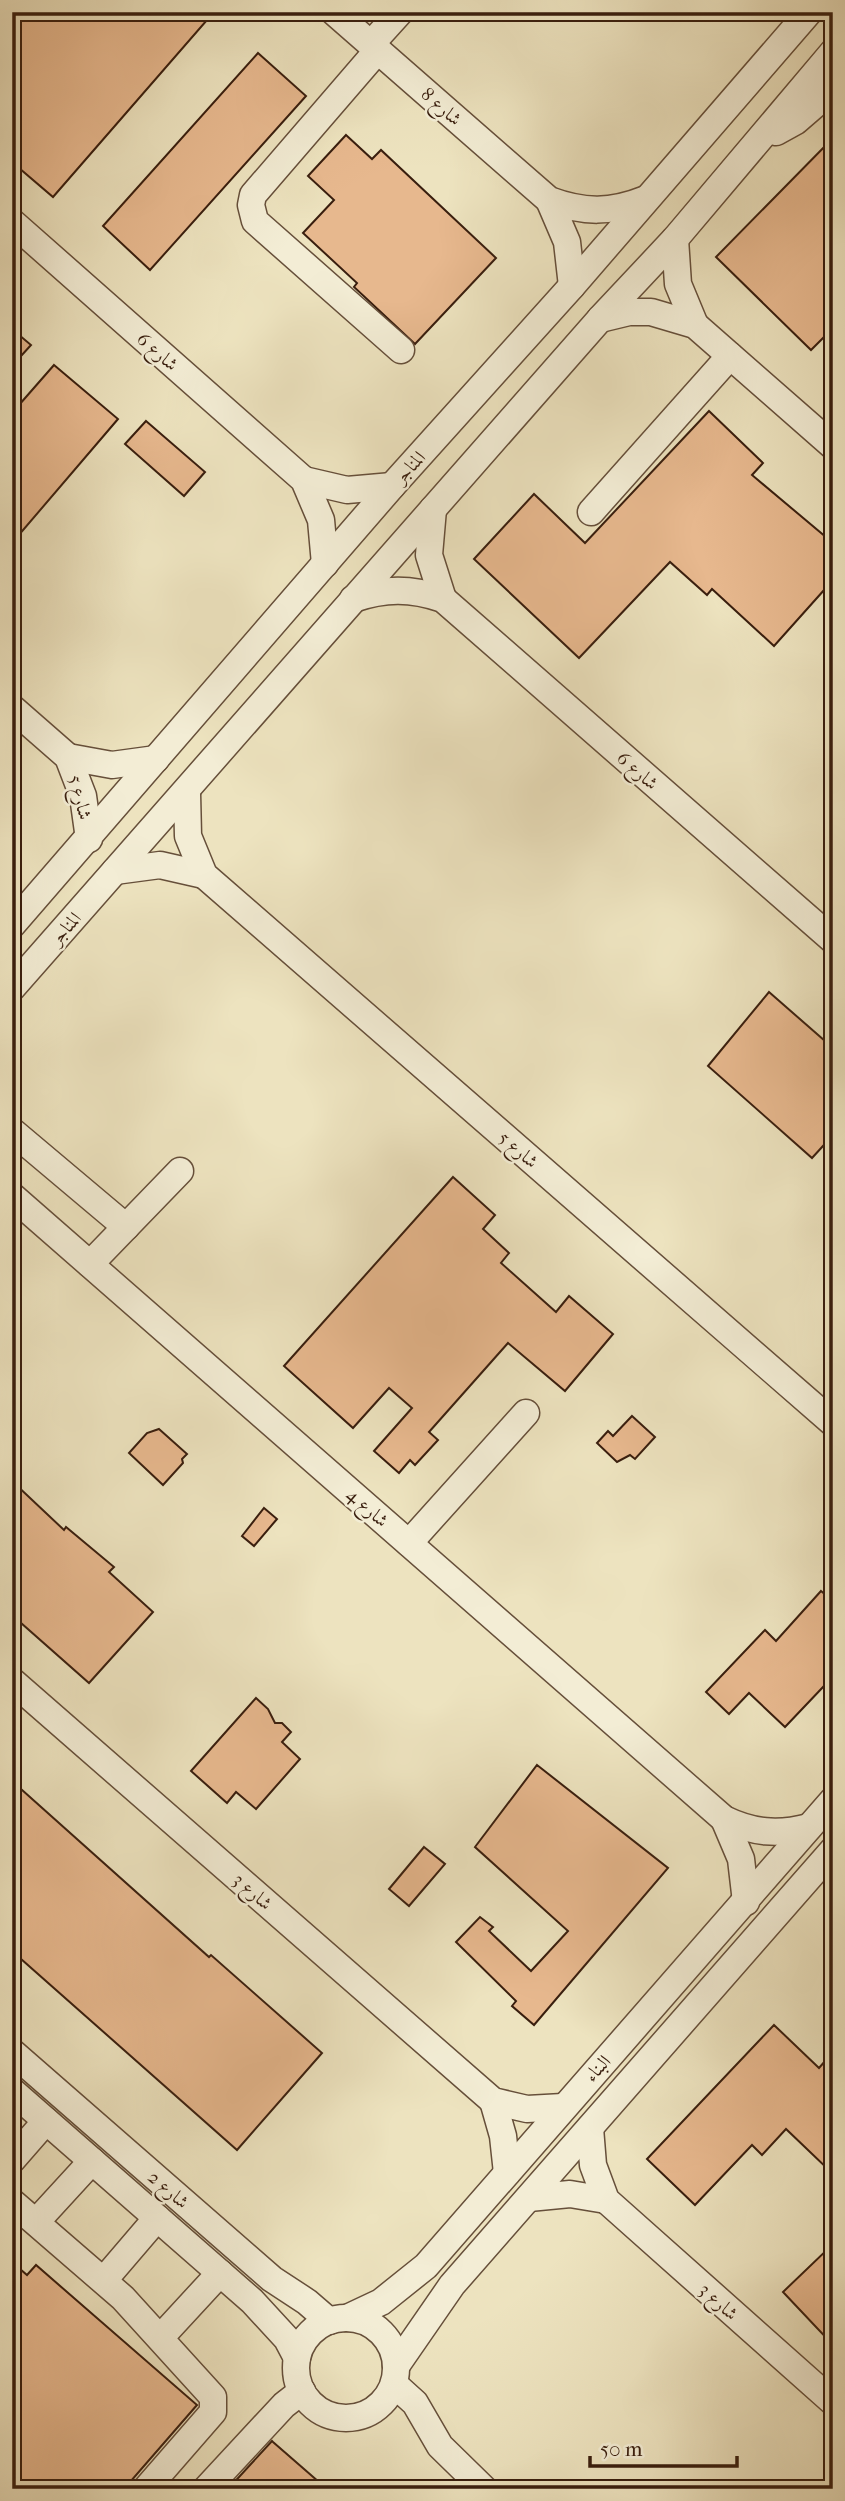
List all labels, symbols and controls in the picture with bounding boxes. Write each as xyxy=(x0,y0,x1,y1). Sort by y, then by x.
street label: شارع 8 xyxy=(414,83,466,133)
street label: شارع 6 xyxy=(130,328,182,379)
street label: المناجر xyxy=(388,447,430,490)
street label: شارع 6 xyxy=(610,747,662,798)
street label: شارع 5 xyxy=(60,773,96,823)
street label: المناجر xyxy=(44,908,86,951)
street label: شارع 5 xyxy=(491,1127,543,1176)
street label: شارع 4 xyxy=(339,1484,393,1535)
street label: شارع 3 xyxy=(226,1869,276,1918)
street label: البناء xyxy=(580,2051,615,2087)
street label: شارع 2 xyxy=(141,2166,193,2216)
street label: شارع 3 xyxy=(692,2279,742,2328)
scale bar xyxy=(590,2424,736,2468)
text: 50 m xyxy=(600,2437,643,2461)

